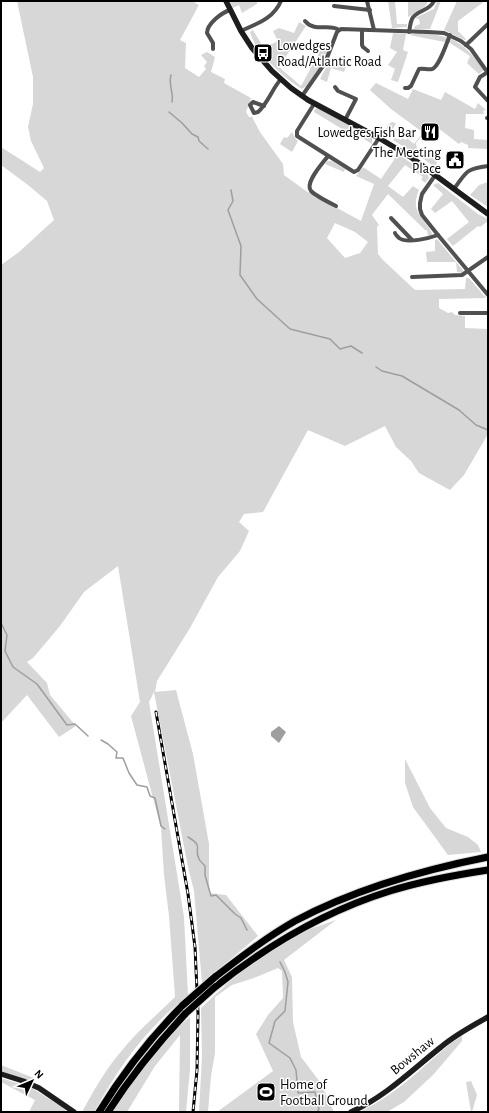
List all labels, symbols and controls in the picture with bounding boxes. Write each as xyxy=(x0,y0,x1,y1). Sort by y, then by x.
place label: Lowedges Road/Atlantic Road xyxy=(277,39,382,69)
bus stop icon: Lowedges Road/Atlantic Road xyxy=(252,42,274,64)
restaurant icon: Lowedges Fish Bar xyxy=(419,121,441,143)
place label: Lowedges Fish Bar xyxy=(317,126,416,140)
place label: The Meeting Place xyxy=(373,146,441,176)
public building icon: The Meeting Place xyxy=(444,149,466,171)
street label: Bowshaw xyxy=(388,1034,438,1077)
north arrow xyxy=(12,1061,52,1101)
text: N xyxy=(32,1068,45,1081)
place label: Home of Football Ground xyxy=(280,1078,368,1108)
sports icon: Home of Football Ground xyxy=(255,1081,277,1103)

